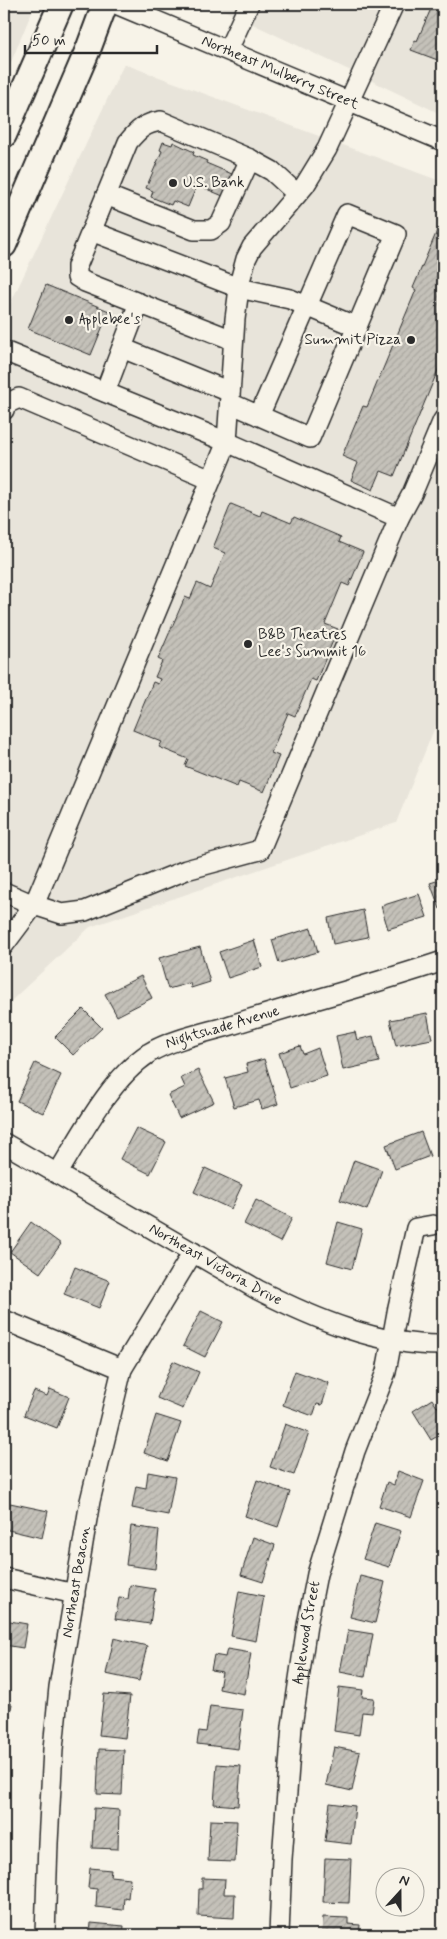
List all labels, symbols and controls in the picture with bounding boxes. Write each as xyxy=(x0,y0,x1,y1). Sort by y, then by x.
scale bar xyxy=(25,22,158,54)
text: 50 m xyxy=(32,31,66,51)
street label: Northeast Mulberry Street xyxy=(199,31,362,115)
place label: U.S. Bank xyxy=(183,173,244,193)
marker: U.S. Bank xyxy=(167,177,179,189)
place label: Applebee's xyxy=(79,310,141,331)
marker: Applebee's xyxy=(63,314,75,326)
place label: Summit Pizza xyxy=(305,330,401,350)
marker: Summit Pizza xyxy=(405,334,417,346)
place label: B&B Theatres Lee's Summit 16 xyxy=(258,625,366,662)
marker: B&B Theatres Lee's Summit 16 xyxy=(242,638,254,650)
street label: Nightshade Avenue xyxy=(163,1001,282,1054)
street label: Northeast Victoria Drive xyxy=(145,1219,285,1310)
street label: Northeast Beacon xyxy=(57,1524,96,1639)
street label: Applewood Street xyxy=(288,1579,325,1686)
north arrow xyxy=(374,1866,424,1916)
text: N xyxy=(397,1871,412,1891)

